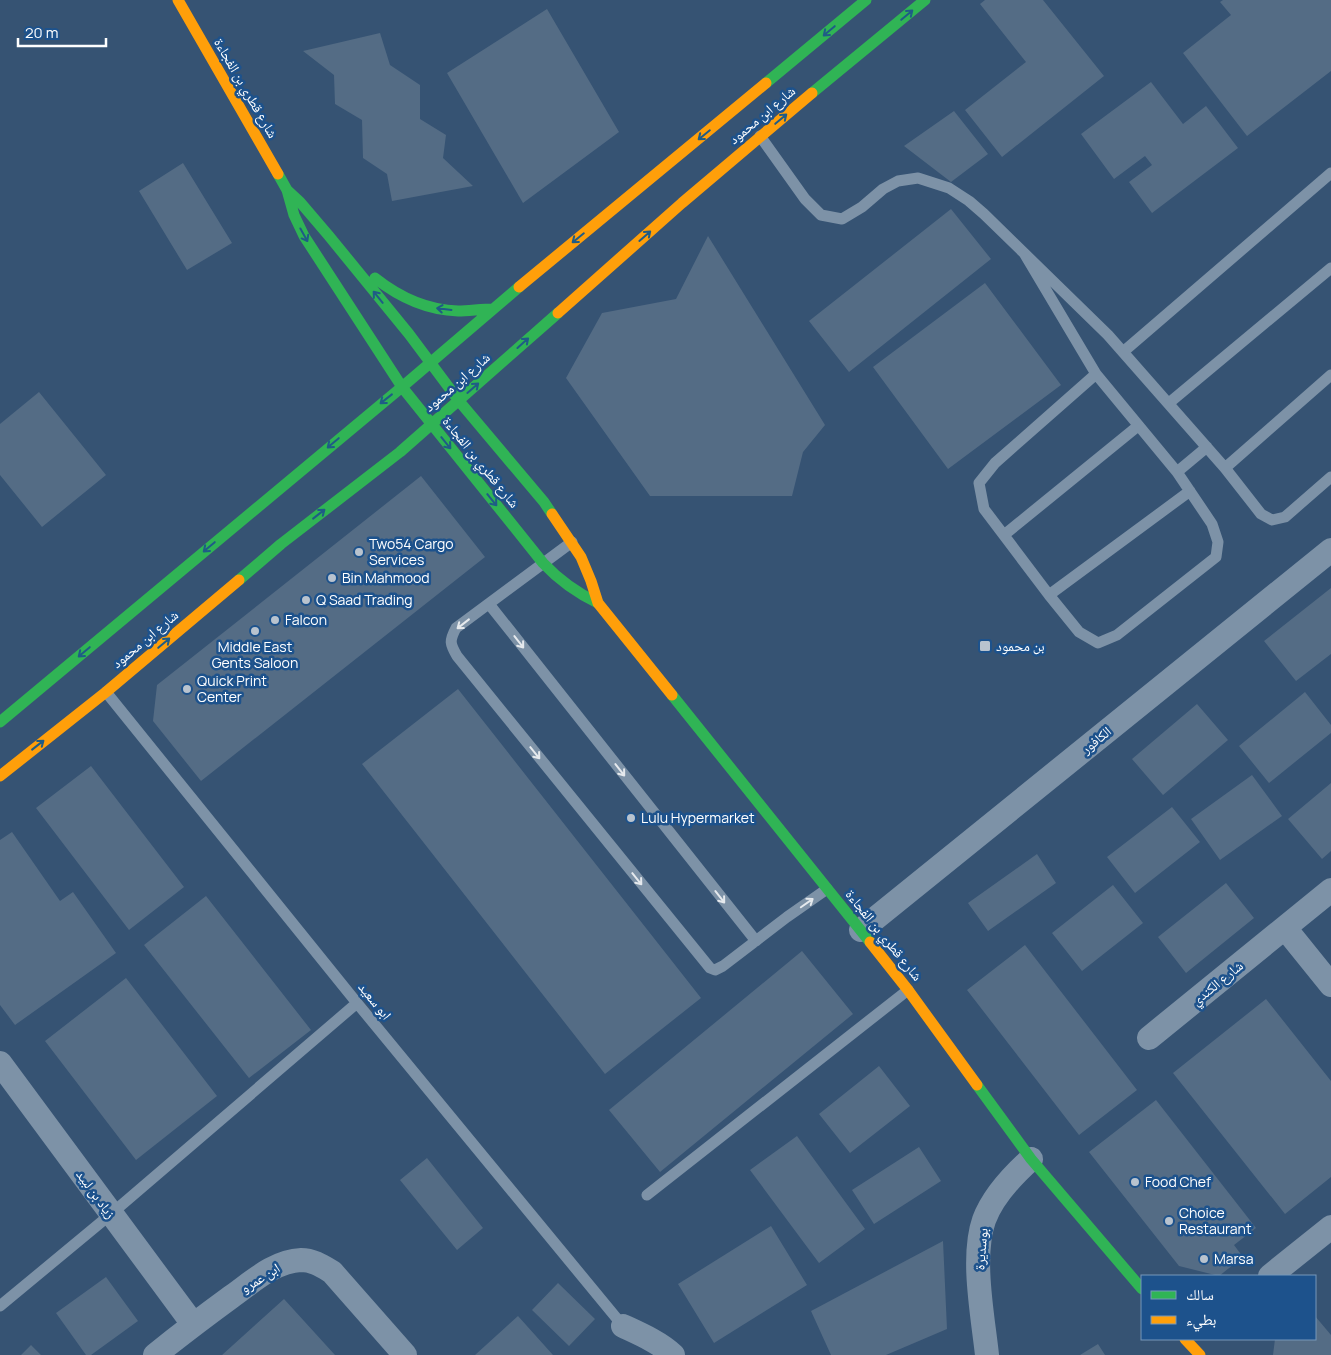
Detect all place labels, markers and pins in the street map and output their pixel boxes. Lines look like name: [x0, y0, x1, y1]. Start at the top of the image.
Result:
place label: Two54 Cargo Services: [369, 534, 454, 569]
marker: Two54 Cargo Services: [353, 546, 365, 558]
place label: Bin Mahmood: [342, 568, 430, 587]
marker: Bin Mahmood: [326, 572, 338, 584]
place label: Q Saad Trading: [316, 590, 413, 609]
marker: Q Saad Trading: [300, 594, 312, 606]
place label: Falcon: [285, 610, 327, 629]
marker: Falcon: [269, 614, 281, 626]
marker: Middle East Gents Saloon: [249, 625, 261, 637]
place label: بن محمود: [996, 636, 1045, 655]
place label: Middle East Gents Saloon: [212, 637, 298, 672]
marker: بن محمود: [978, 639, 992, 653]
place label: Quick Print Center: [197, 671, 267, 706]
marker: Quick Print Center: [181, 683, 193, 695]
place label: Lulu Hypermarket: [641, 808, 755, 827]
marker: Lulu Hypermarket: [625, 812, 637, 824]
place label: Food Chef: [1145, 1172, 1211, 1191]
marker: Food Chef: [1129, 1176, 1141, 1188]
place label: Choice Restaurant: [1179, 1203, 1252, 1238]
marker: Choice Restaurant: [1163, 1215, 1175, 1227]
place label: Marsa: [1214, 1249, 1253, 1268]
marker: Marsa: [1198, 1253, 1210, 1265]

